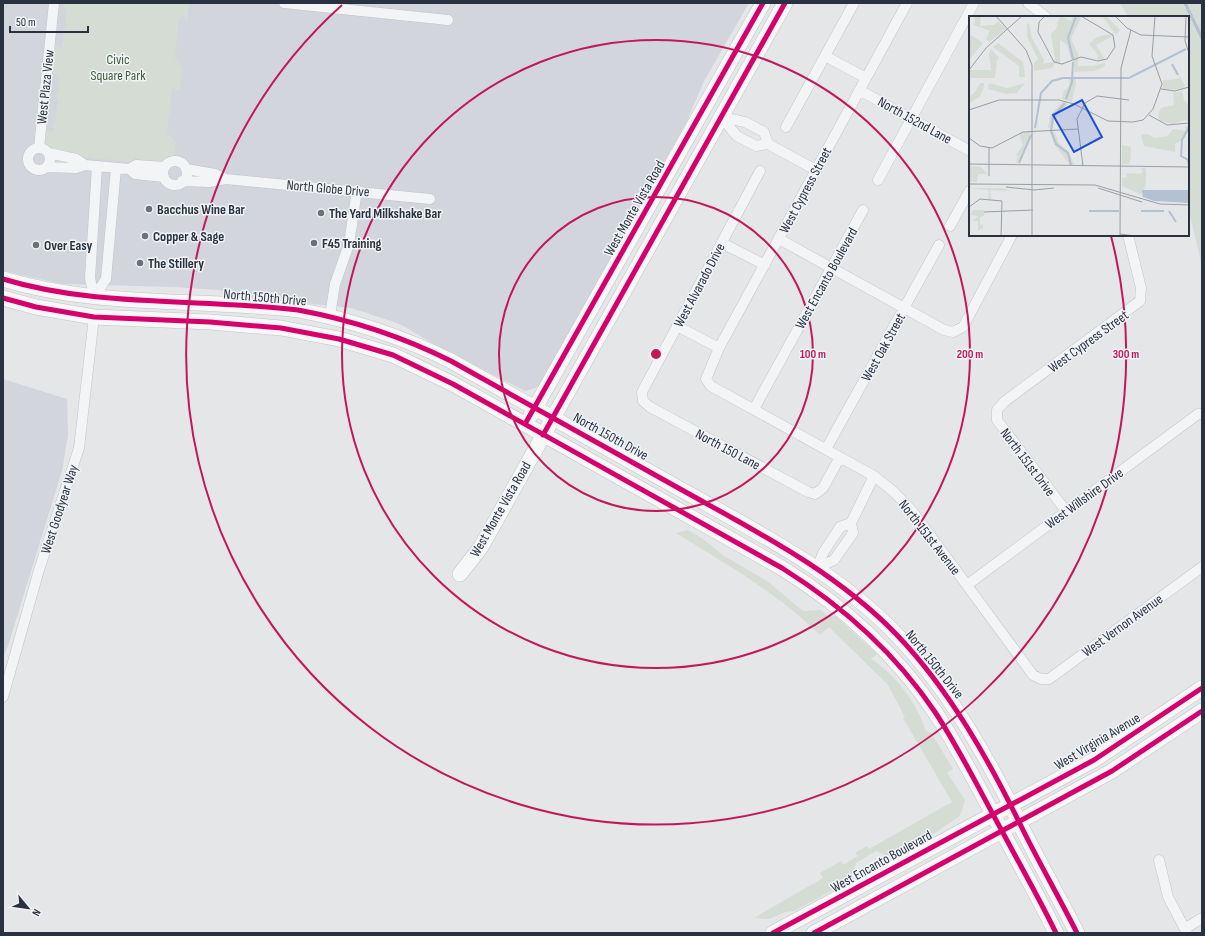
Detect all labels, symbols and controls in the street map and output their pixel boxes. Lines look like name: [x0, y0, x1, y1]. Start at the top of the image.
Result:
scale bar: [10, 8, 88, 34]
text: 50 m: [16, 15, 36, 30]
inset map: [969, 16, 1189, 236]
street label: West Plaza View: [33, 49, 58, 125]
park label: Civic Square Park: [90, 51, 146, 84]
street label: North 152nd Lane: [875, 93, 955, 148]
street label: West Cypress Street: [776, 144, 835, 236]
street label: West Monte Vista Road: [600, 157, 669, 259]
street label: North Globe Drive: [286, 176, 370, 201]
place label: Bacchus Wine Bar: [157, 201, 246, 218]
marker: Bacchus Wine Bar: [144, 204, 154, 214]
place label: The Yard Milkshake Bar: [329, 205, 442, 222]
marker: The Yard Milkshake Bar: [316, 208, 326, 218]
street label: West Encanto Boulevard: [792, 225, 861, 332]
place label: Copper & Sage: [153, 228, 224, 245]
marker: Copper & Sage: [140, 231, 150, 241]
place label: F45 Training: [322, 235, 382, 252]
place label: Over Easy: [44, 237, 92, 254]
marker: F45 Training: [309, 238, 319, 248]
marker: Over Easy: [31, 240, 41, 250]
street label: West Alvarado Drive: [670, 240, 729, 330]
place label: The Stillery: [148, 255, 204, 272]
marker: The Stillery: [135, 258, 145, 268]
street label: North 150th Drive: [223, 285, 307, 310]
street label: West Cypress Street: [1045, 307, 1132, 376]
street label: West Oak Street: [858, 310, 909, 384]
centre of rings: [649, 347, 663, 361]
text: 100 m: [800, 347, 826, 362]
text: 200 m: [957, 347, 983, 362]
text: 300 m: [1113, 347, 1139, 362]
street label: North 150th Drive: [570, 409, 651, 464]
street label: North 150 Lane: [693, 425, 763, 474]
street label: North 151st Drive: [996, 425, 1059, 500]
street label: West Monte Vista Road: [466, 458, 535, 560]
street label: West Goodyear Way: [37, 462, 82, 556]
street label: West Willshire Drive: [1042, 464, 1127, 533]
street label: North 151st Avenue: [895, 496, 964, 578]
street label: West Vernon Avenue: [1079, 590, 1166, 660]
street label: North 150th Drive: [902, 627, 967, 702]
street label: West Virginia Avenue: [1051, 709, 1143, 774]
street label: West Encanto Boulevard: [828, 827, 935, 896]
north arrow: [8, 888, 48, 928]
text: N: [29, 907, 43, 918]

